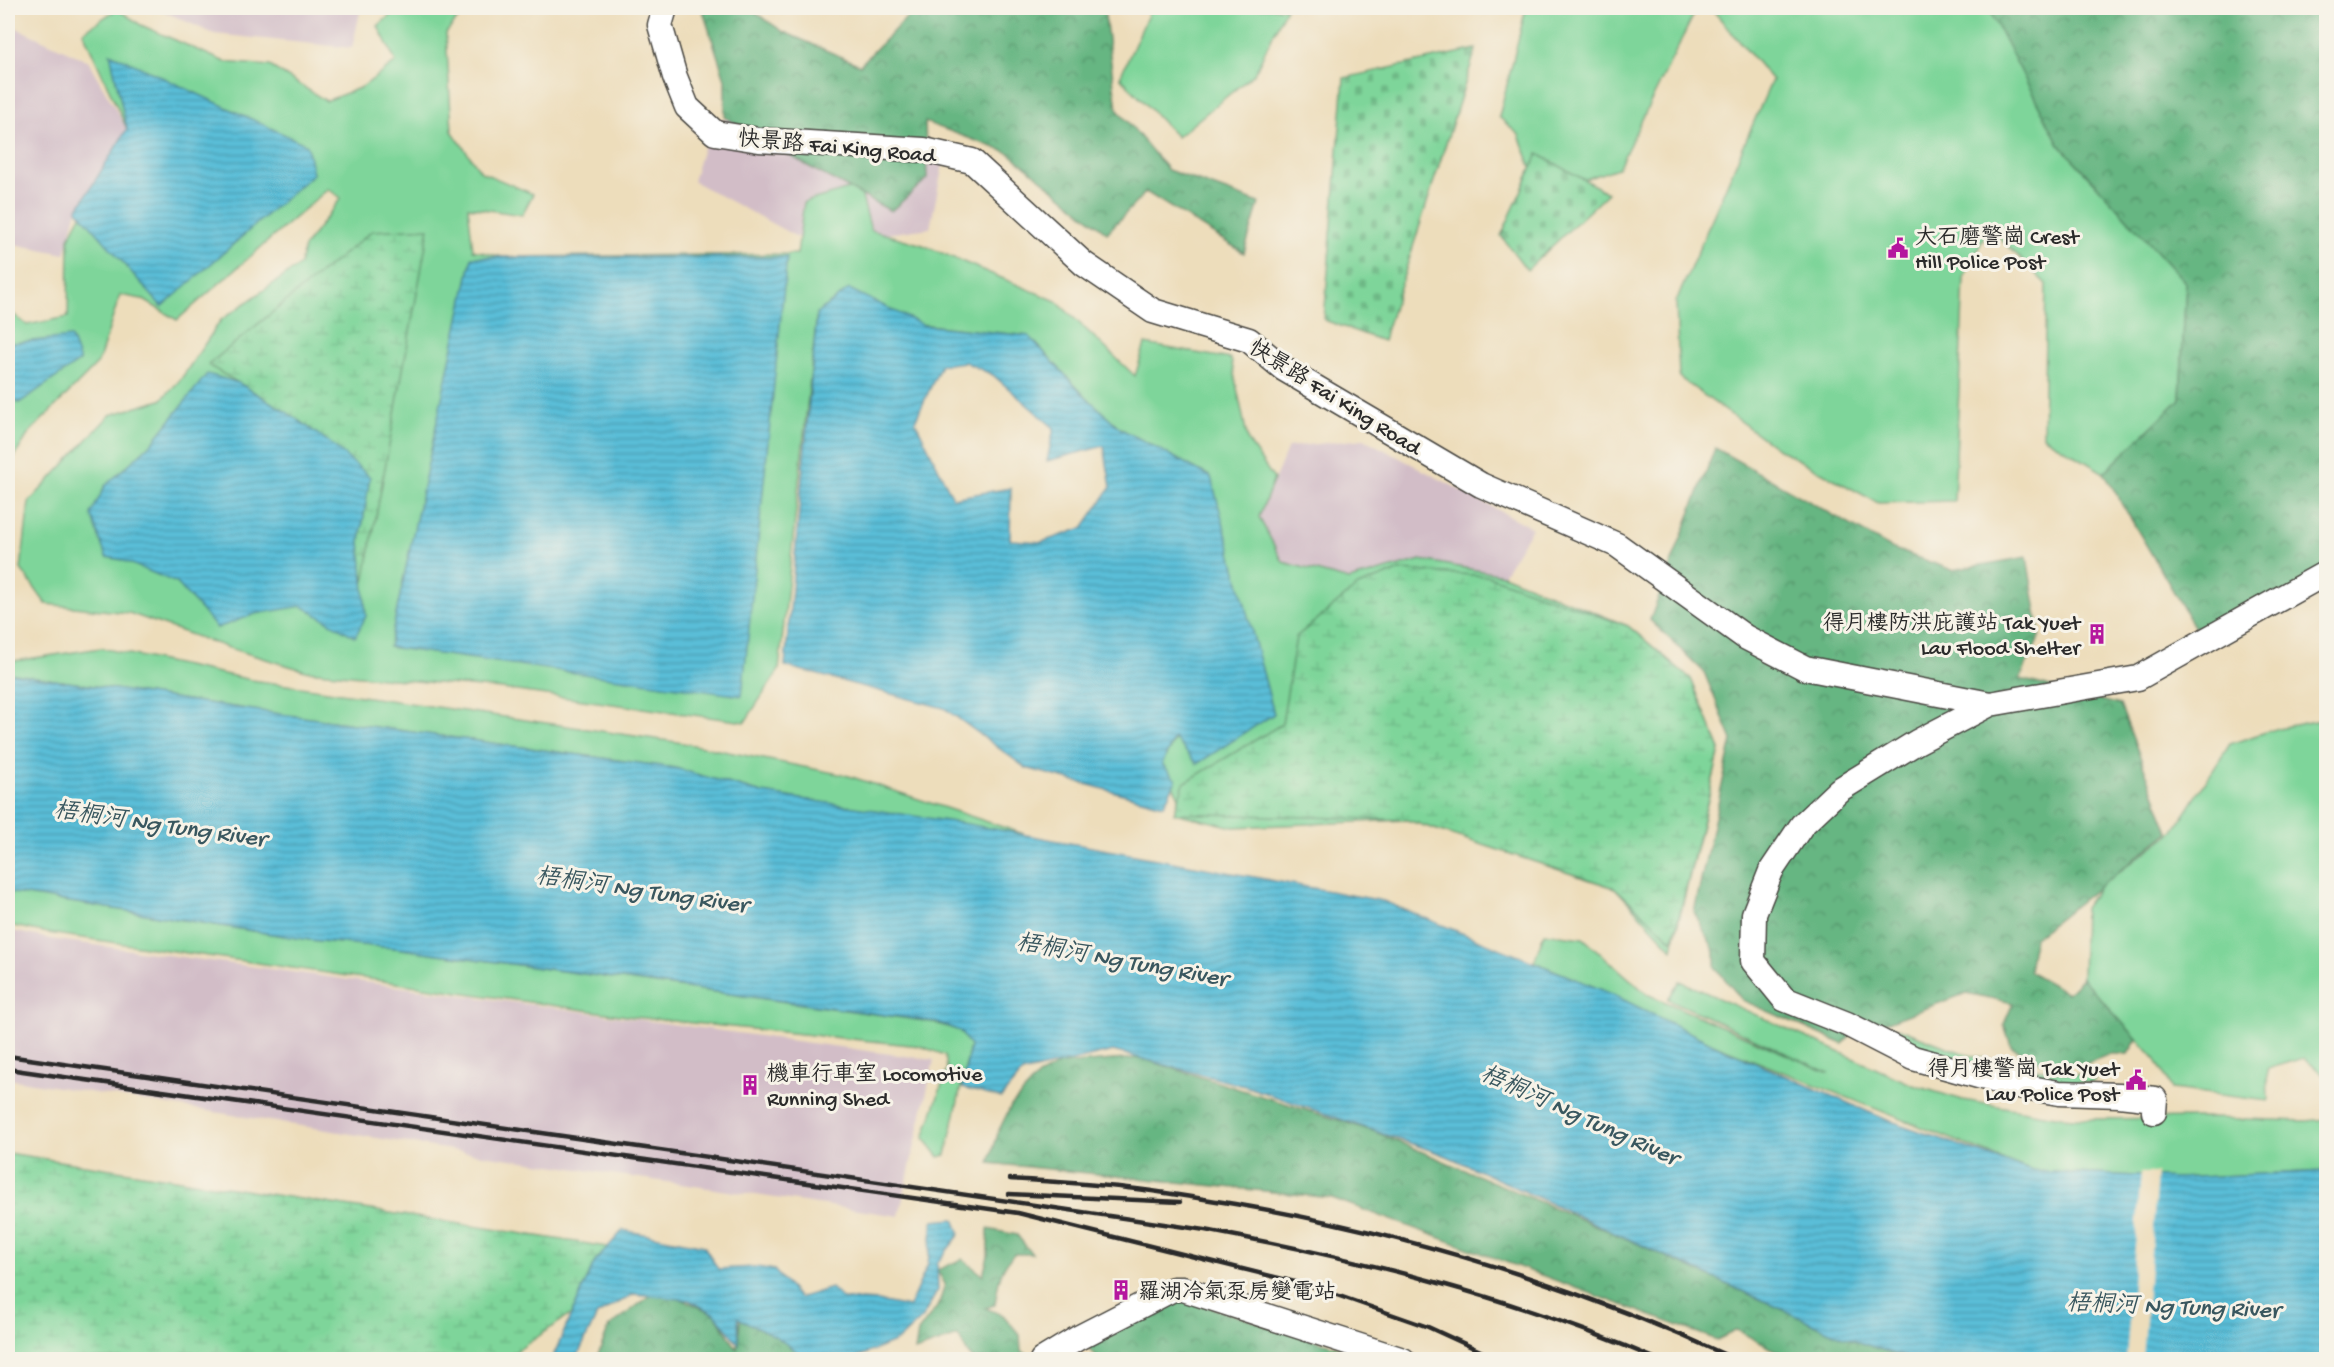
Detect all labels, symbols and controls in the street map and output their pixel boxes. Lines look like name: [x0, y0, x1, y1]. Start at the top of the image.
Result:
street label: 快景路 Fai King Road: [737, 125, 939, 171]
place label: 大石磨警崗 Crest Hill Police Post: [1915, 224, 2080, 277]
public building icon: 大石磨警崗 Crest Hill Police Post: [1886, 236, 1910, 260]
street label: 快景路 Fai King Road: [1243, 334, 1427, 464]
place label: 得月樓防洪庇護站 Tak Yuet Lau Flood Shelter: [1822, 611, 2082, 663]
building icon: 得月樓防洪庇護站 Tak Yuet Lau Flood Shelter: [2085, 622, 2109, 646]
water label: 梧桐河 Ng Tung River: [52, 796, 272, 856]
water label: 梧桐河 Ng Tung River: [534, 862, 754, 922]
water label: 梧桐河 Ng Tung River: [1014, 929, 1233, 996]
place label: 得月樓警崗 Tak Yuet Lau Police Post: [1927, 1056, 2121, 1109]
water label: 梧桐河 Ng Tung River: [1475, 1060, 1686, 1176]
place label: 機車行車室 Locomotive Running Shed: [767, 1061, 983, 1114]
public building icon: 得月樓警崗 Tak Yuet Lau Police Post: [2124, 1068, 2148, 1092]
building icon: 機車行車室 Locomotive Running Shed: [738, 1073, 762, 1097]
building icon: 羅湖冷氣泵房變電站: [1109, 1278, 1133, 1302]
place label: 羅湖冷氣泵房變電站: [1138, 1279, 1336, 1307]
water label: 梧桐河 Ng Tung River: [2066, 1289, 2284, 1327]

